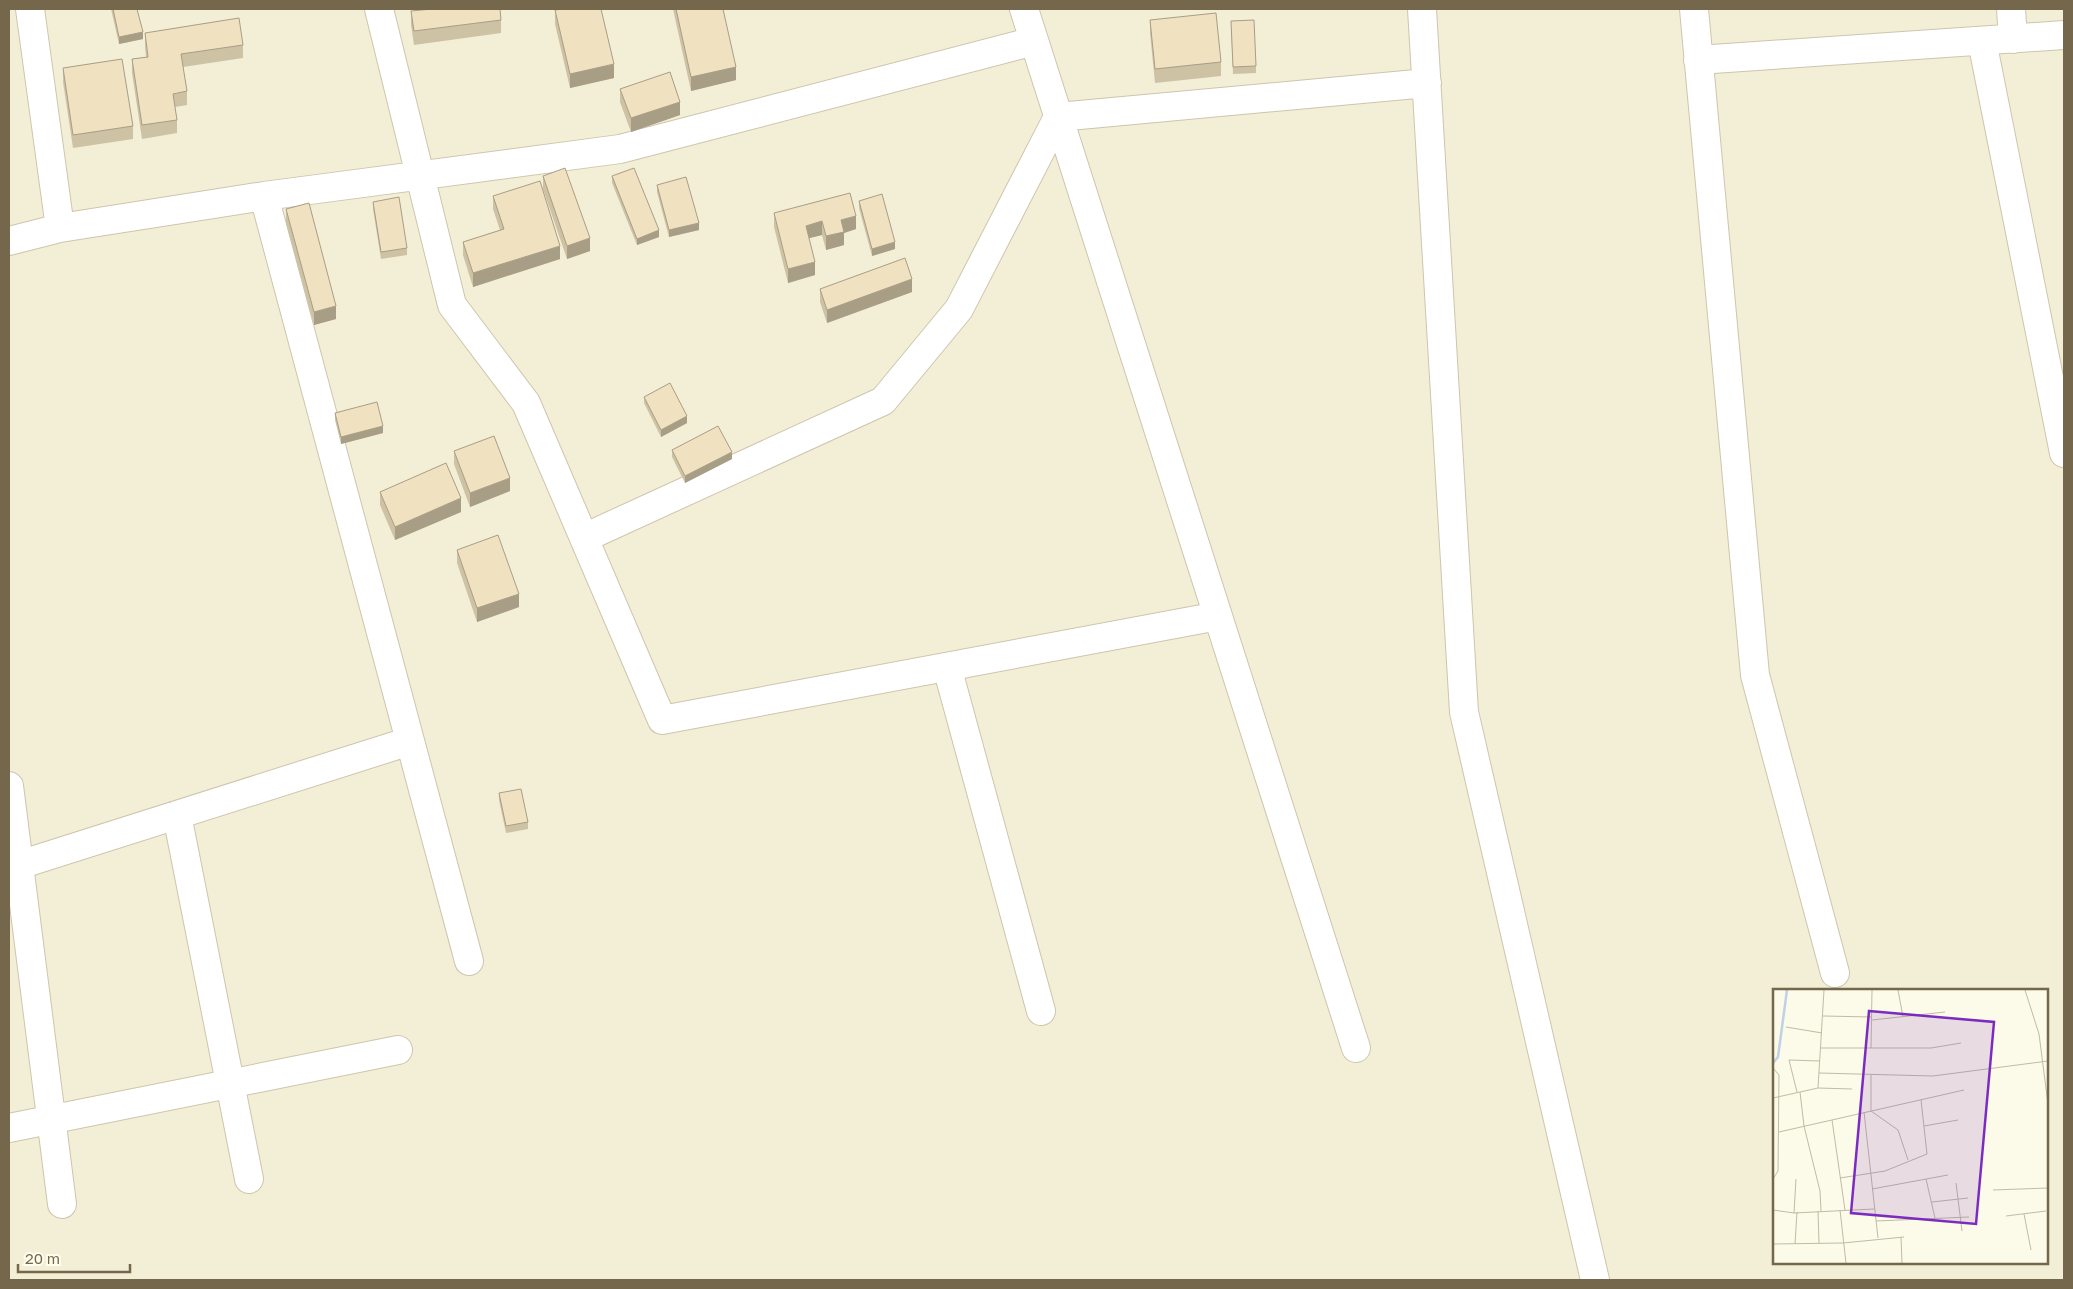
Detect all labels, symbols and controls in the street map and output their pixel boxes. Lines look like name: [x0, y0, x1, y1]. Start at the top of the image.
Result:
inset map: [1773, 989, 2048, 1264]
scale bar: [18, 1242, 130, 1274]
text: 20 m: [25, 1249, 60, 1267]

